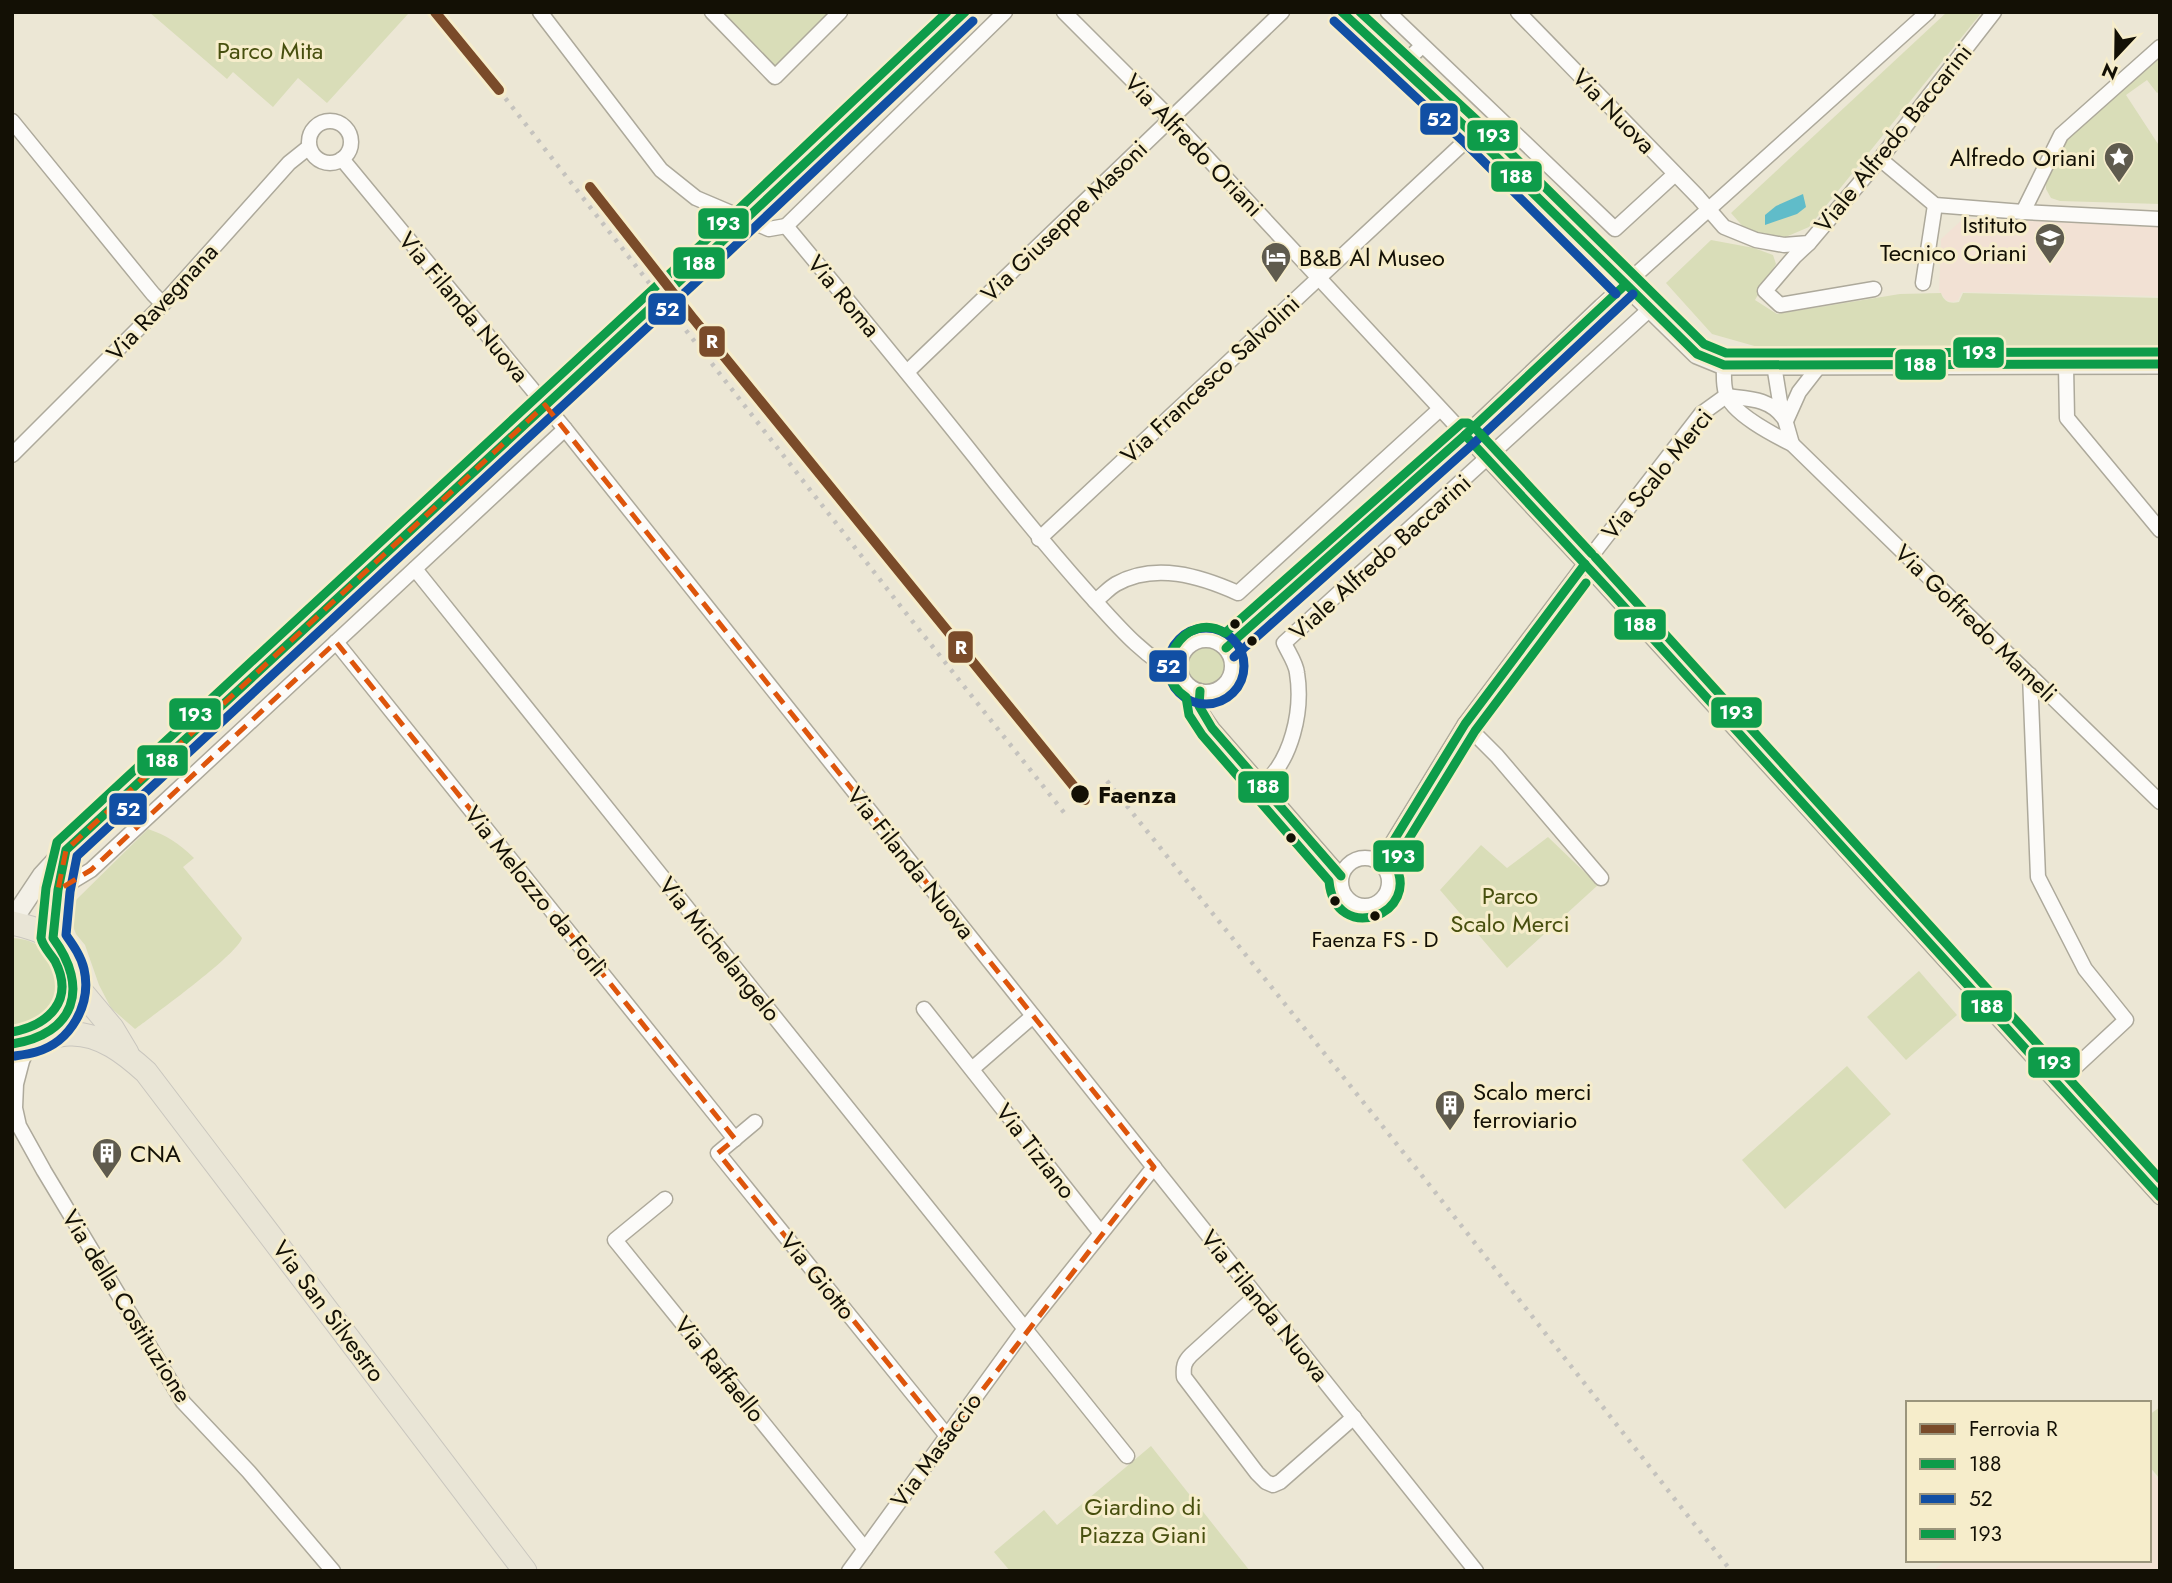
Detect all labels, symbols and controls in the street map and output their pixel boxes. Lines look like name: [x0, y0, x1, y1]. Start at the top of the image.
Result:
north arrow: [2081, 21, 2151, 91]
park label: Parco Mita: [217, 33, 323, 68]
street label: Viale Alfredo Baccarini: [1806, 36, 1980, 240]
text: N: [2098, 56, 2122, 87]
street label: Via Nuova: [1564, 60, 1664, 162]
street label: Via Alfredo Oriani: [1116, 66, 1272, 224]
line badge: 52: [1419, 102, 1459, 136]
text: 52: [1427, 106, 1451, 133]
line badge: 193: [1466, 119, 1519, 152]
text: 193: [1476, 122, 1510, 149]
street label: Via Giuseppe Masoni: [973, 132, 1155, 310]
place label: Alfredo Oriani: [1950, 140, 2096, 175]
place icon: Alfredo Oriani: [2102, 140, 2136, 184]
line badge: 188: [1490, 160, 1543, 193]
text: 188: [1499, 163, 1533, 190]
line badge: 193: [697, 207, 750, 240]
place label: Istituto Tecnico Oriani: [1880, 207, 2027, 270]
text: 193: [706, 210, 740, 237]
school or university icon: Istituto Tecnico Oriani: [2033, 221, 2067, 265]
street label: Via Filanda Nuova: [390, 224, 538, 390]
street label: Via Ravegnana: [98, 235, 226, 369]
hotel icon: B&B Al Museo: [1259, 240, 1293, 284]
place label: B&B Al Museo: [1299, 240, 1445, 275]
line badge: 188: [672, 246, 726, 280]
street label: Via Roma: [799, 247, 889, 345]
text: 188: [682, 250, 716, 277]
street label: Via Francesco Salvolini: [1112, 286, 1308, 472]
line badge: 52: [647, 292, 687, 326]
text: 52: [655, 296, 679, 323]
line badge: R: [698, 325, 726, 358]
text: R: [706, 328, 719, 355]
line badge: 193: [1952, 336, 2005, 369]
text: 193: [1962, 339, 1996, 366]
line badge: 188: [1894, 348, 1947, 381]
text: 188: [1903, 351, 1937, 378]
street label: Via Scalo Merci: [1593, 401, 1721, 547]
street label: Viale Alfredo Baccarini: [1281, 466, 1479, 648]
street label: Via Goffredo Mameli: [1887, 536, 2065, 710]
line badge: 188: [1613, 608, 1667, 641]
text: 188: [1623, 611, 1657, 638]
unlabelled marker: [1228, 617, 1242, 631]
line badge: R: [947, 630, 974, 664]
text: R: [955, 634, 968, 661]
unlabelled marker: [1245, 634, 1259, 648]
line badge: 52: [1148, 649, 1188, 683]
text: 52: [1156, 653, 1180, 680]
line badge: 193: [1710, 696, 1763, 729]
line badge: 193: [168, 697, 222, 731]
text: 193: [1719, 699, 1753, 726]
text: 193: [178, 701, 212, 728]
line badge: 188: [136, 744, 189, 777]
text: 188: [145, 747, 179, 774]
line badge: 188: [1237, 770, 1290, 804]
text: 188: [1246, 773, 1280, 800]
place label: Faenza: [1098, 777, 1177, 812]
street label: Via Filanda Nuova: [838, 779, 984, 947]
marker: Faenza: [1069, 783, 1091, 805]
line badge: 52: [108, 792, 148, 826]
text: 52: [116, 796, 140, 823]
street label: Via Melozzo da Forlì: [456, 798, 616, 984]
unlabelled marker: [1284, 831, 1298, 845]
line badge: 193: [1372, 839, 1425, 873]
text: 193: [1381, 843, 1415, 870]
street label: Via Michelangelo: [651, 869, 789, 1029]
park label: Parco Scalo Merci: [1450, 878, 1570, 941]
unlabelled marker: [1328, 894, 1342, 908]
marker: Faenza FS - D: [1368, 909, 1382, 923]
place label: Faenza FS - D: [1312, 923, 1439, 955]
line badge: 188: [1960, 989, 2013, 1023]
text: 188: [1970, 993, 2004, 1020]
line badge: 193: [2027, 1046, 2081, 1079]
text: 193: [2037, 1049, 2071, 1076]
place label: Scalo merci ferroviario: [1473, 1074, 1592, 1137]
building icon: Scalo merci ferroviario: [1433, 1088, 1467, 1132]
street label: Via Tiziano: [987, 1096, 1085, 1206]
building icon: CNA: [90, 1136, 124, 1180]
place label: CNA: [130, 1136, 181, 1171]
street label: Via della Costituzione: [53, 1203, 201, 1409]
street label: Via Filanda Nuova: [1192, 1222, 1338, 1390]
street label: Via Giotto: [772, 1225, 864, 1327]
street label: Via San Silvestro: [264, 1233, 394, 1389]
street label: Via Raffaello: [666, 1308, 774, 1430]
street label: Via Masaccio: [882, 1385, 990, 1515]
legend: [1906, 1401, 2151, 1562]
text: Ferrovia R: [1969, 1414, 2058, 1444]
text: 188: [1969, 1449, 2001, 1479]
text: 52: [1969, 1484, 1993, 1514]
park label: Giardino di Piazza Giani: [1079, 1489, 1207, 1552]
text: 193: [1969, 1519, 2002, 1549]

